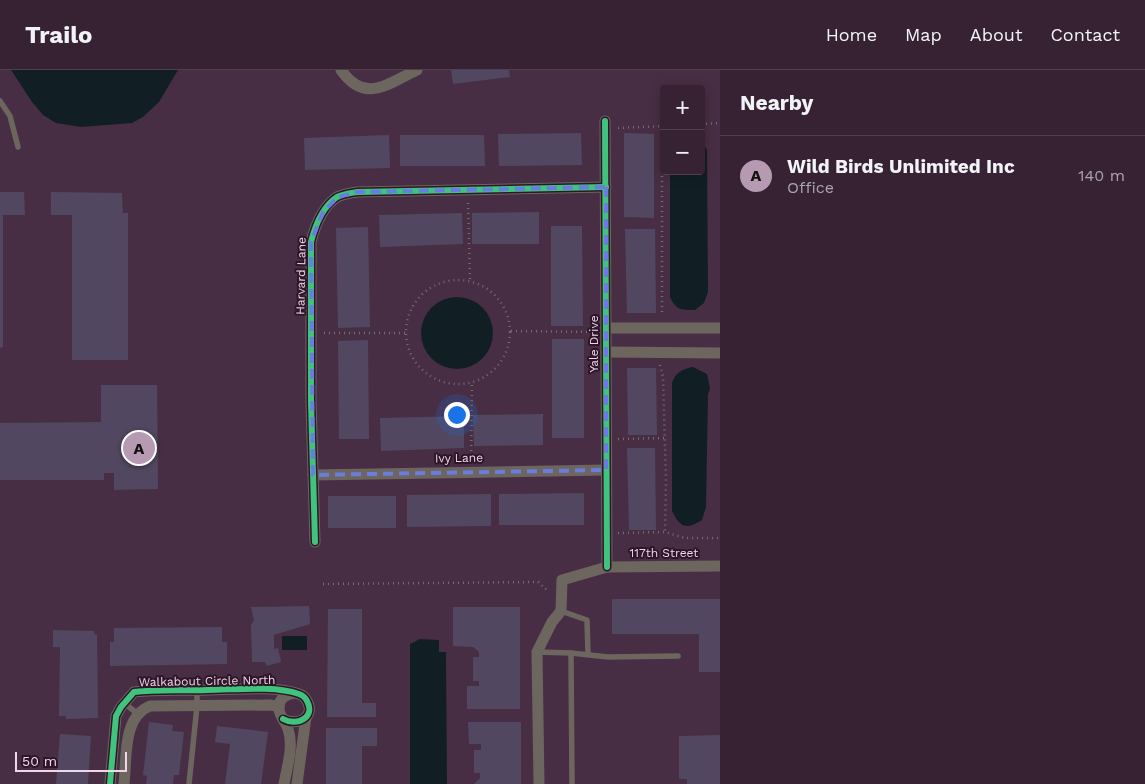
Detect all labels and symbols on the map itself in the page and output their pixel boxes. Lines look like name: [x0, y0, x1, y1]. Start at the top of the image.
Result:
street label: Harvard Lane: [293, 237, 309, 315]
street label: Yale Drive: [587, 315, 601, 373]
your location: [444, 402, 470, 428]
pin: A: [123, 429, 155, 467]
street label: Ivy Lane: [435, 451, 483, 465]
street label: 117th Street: [630, 546, 698, 560]
street label: Walkabout Circle North: [139, 673, 275, 689]
scale bar: [15, 749, 128, 772]

